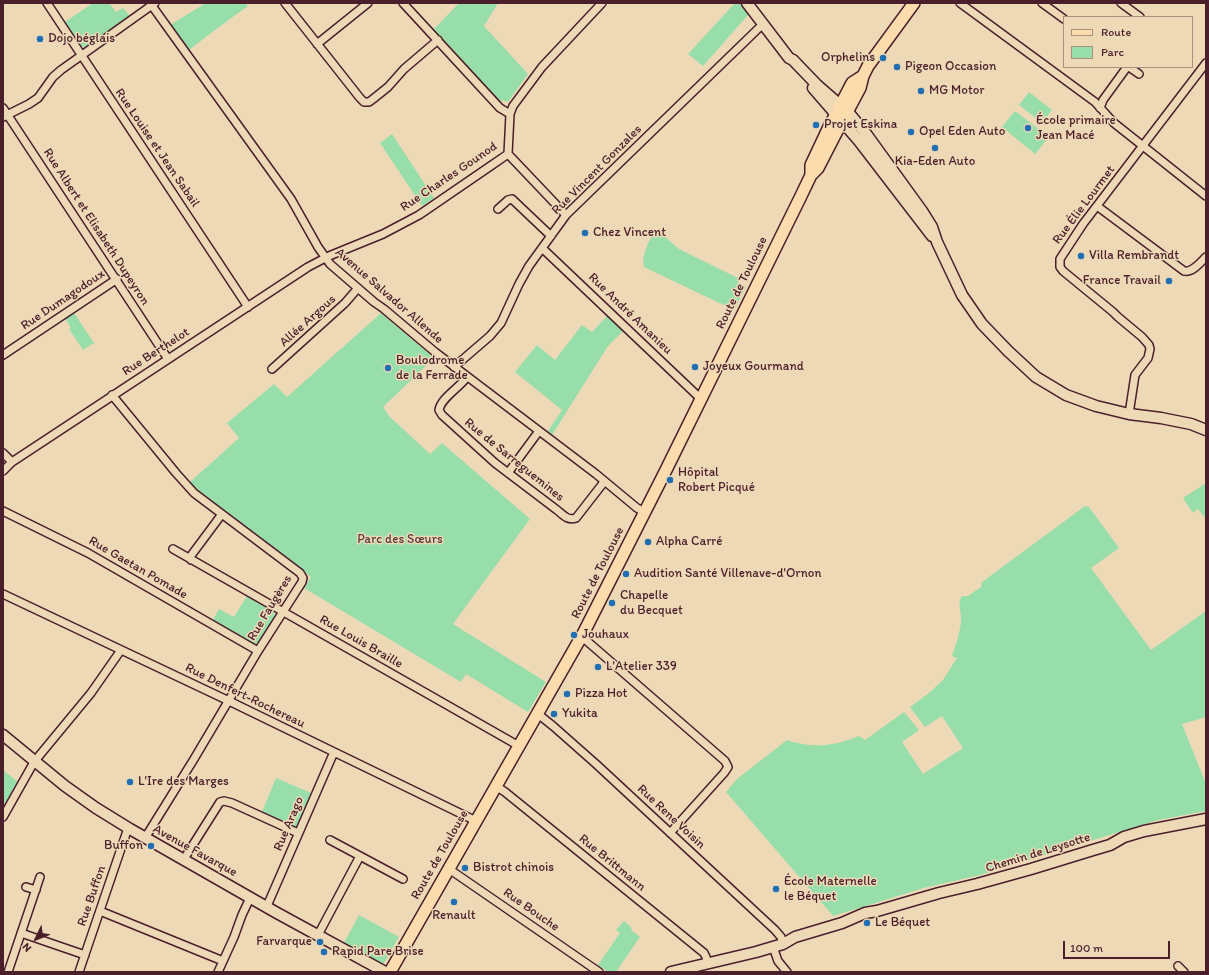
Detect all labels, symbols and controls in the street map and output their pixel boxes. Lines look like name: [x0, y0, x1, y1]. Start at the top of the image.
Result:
legend: [1063, 16, 1193, 68]
text: Route: [1101, 25, 1131, 39]
place label: Dojo béglais: [48, 31, 115, 47]
marker: Dojo béglais: [35, 34, 45, 44]
text: Parc: [1101, 45, 1124, 59]
place label: Orphelins: [821, 50, 875, 66]
marker: Orphelins: [878, 53, 888, 63]
place label: Pigeon Occasion: [905, 59, 996, 75]
marker: Pigeon Occasion: [892, 62, 902, 72]
place label: MG Motor: [929, 83, 984, 99]
street label: Rue Louise et Jean Sabail: [111, 86, 203, 210]
marker: MG Motor: [916, 86, 926, 96]
place label: École primaire Jean Macé: [1036, 113, 1116, 144]
place label: Projet Eskina: [824, 117, 897, 133]
marker: Projet Eskina: [811, 120, 821, 130]
street label: Rue Vincent Gonzales: [549, 122, 645, 218]
marker: École primaire Jean Macé: [1023, 123, 1033, 133]
place label: Opel Eden Auto: [919, 124, 1005, 140]
marker: Opel Eden Auto: [906, 127, 916, 137]
street label: Rue Charles Gounod: [398, 139, 500, 215]
marker: Kia-Eden Auto: [930, 143, 940, 153]
street label: Rue Albert et Elisabeth Dupeyron: [39, 146, 153, 308]
place label: Kia-Eden Auto: [895, 154, 975, 170]
street label: Rue Élie Lourmet: [1049, 163, 1119, 247]
place label: Chez Vincent: [593, 225, 666, 241]
marker: Chez Vincent: [580, 228, 590, 238]
street label: Route de Toulouse: [713, 234, 771, 332]
street label: Avenue Salvador Allende: [332, 245, 446, 347]
place label: Villa Rembrandt: [1089, 248, 1179, 264]
marker: Villa Rembrandt: [1076, 251, 1086, 261]
street label: Rue Dumagodoux: [18, 266, 108, 334]
street label: Rue André Amanieu: [585, 270, 675, 358]
place label: France Travail: [1083, 273, 1161, 289]
marker: France Travail: [1164, 276, 1174, 286]
street label: Allée Argous: [277, 292, 339, 350]
street label: Rue Berthelot: [119, 324, 193, 380]
place label: Boulodrome de la Ferrade: [396, 353, 468, 384]
place label: Joyeux Gourmand: [703, 359, 804, 375]
marker: Joyeux Gourmand: [690, 362, 700, 372]
marker: Boulodrome de la Ferrade: [383, 363, 393, 373]
street label: Rue de Sarreguemines: [461, 415, 567, 505]
place label: Hôpital Robert Picqué: [678, 465, 755, 496]
marker: Hôpital Robert Picqué: [665, 475, 675, 485]
street label: Route de Toulouse: [568, 524, 628, 622]
park label: Parc des Sœurs: [357, 532, 443, 548]
street label: Rue Gaetan Pomade: [86, 533, 190, 603]
place label: Alpha Carré: [656, 534, 722, 550]
marker: Alpha Carré: [643, 537, 653, 547]
place label: Audition Santé Villenave-d'Ornon: [634, 566, 821, 582]
marker: Audition Santé Villenave-d'Ornon: [621, 569, 631, 579]
street label: Rue Faugères: [244, 572, 296, 644]
place label: Chapelle du Becquet: [620, 588, 683, 619]
marker: Chapelle du Becquet: [607, 598, 617, 608]
street label: Rue Louis Braille: [317, 612, 405, 672]
place label: Jouhaux: [582, 627, 629, 643]
marker: Jouhaux: [569, 630, 579, 640]
place label: L'Atelier 339: [606, 659, 677, 675]
street label: Rue Denfert-Rochereau: [183, 660, 307, 732]
marker: L'Atelier 339: [593, 662, 603, 672]
place label: Pizza Hot: [575, 686, 627, 702]
marker: Pizza Hot: [562, 689, 572, 699]
place label: Yukita: [562, 706, 598, 722]
marker: Yukita: [549, 709, 559, 719]
place label: L'Ire des Marges: [138, 774, 229, 790]
marker: L'Ire des Marges: [125, 777, 135, 787]
street label: Rue Rene Voisin: [634, 781, 708, 853]
street label: Rue Arago: [271, 794, 307, 854]
street label: Route de Toulouse: [408, 807, 472, 903]
street label: Avenue Favarque: [150, 821, 240, 881]
street label: Chemin de Leysotte: [984, 830, 1092, 876]
street label: Rue Brittmann: [575, 831, 649, 895]
place label: Buffon: [104, 838, 143, 854]
marker: Buffon: [146, 841, 156, 851]
place label: Bistrot chinois: [473, 860, 554, 876]
marker: Bistrot chinois: [460, 863, 470, 873]
street label: Rue Buffon: [74, 864, 110, 928]
place label: École Maternelle le Béquet: [784, 874, 877, 905]
marker: École Maternelle le Béquet: [771, 884, 781, 894]
street label: Rue Bouche: [500, 885, 562, 935]
marker: Renault: [449, 897, 459, 907]
place label: Renault: [432, 908, 476, 924]
place label: Le Béquet: [875, 915, 930, 931]
marker: Le Béquet: [862, 918, 872, 928]
north arrow: [16, 919, 56, 959]
scale bar: [1065, 933, 1172, 959]
place label: Farvarque: [256, 934, 312, 950]
marker: Farvarque: [315, 937, 325, 947]
text: N: [20, 940, 34, 955]
text: 100 m: [1070, 941, 1103, 955]
place label: Rapid Pare Brise: [332, 944, 424, 960]
marker: Rapid Pare Brise: [319, 947, 329, 957]

